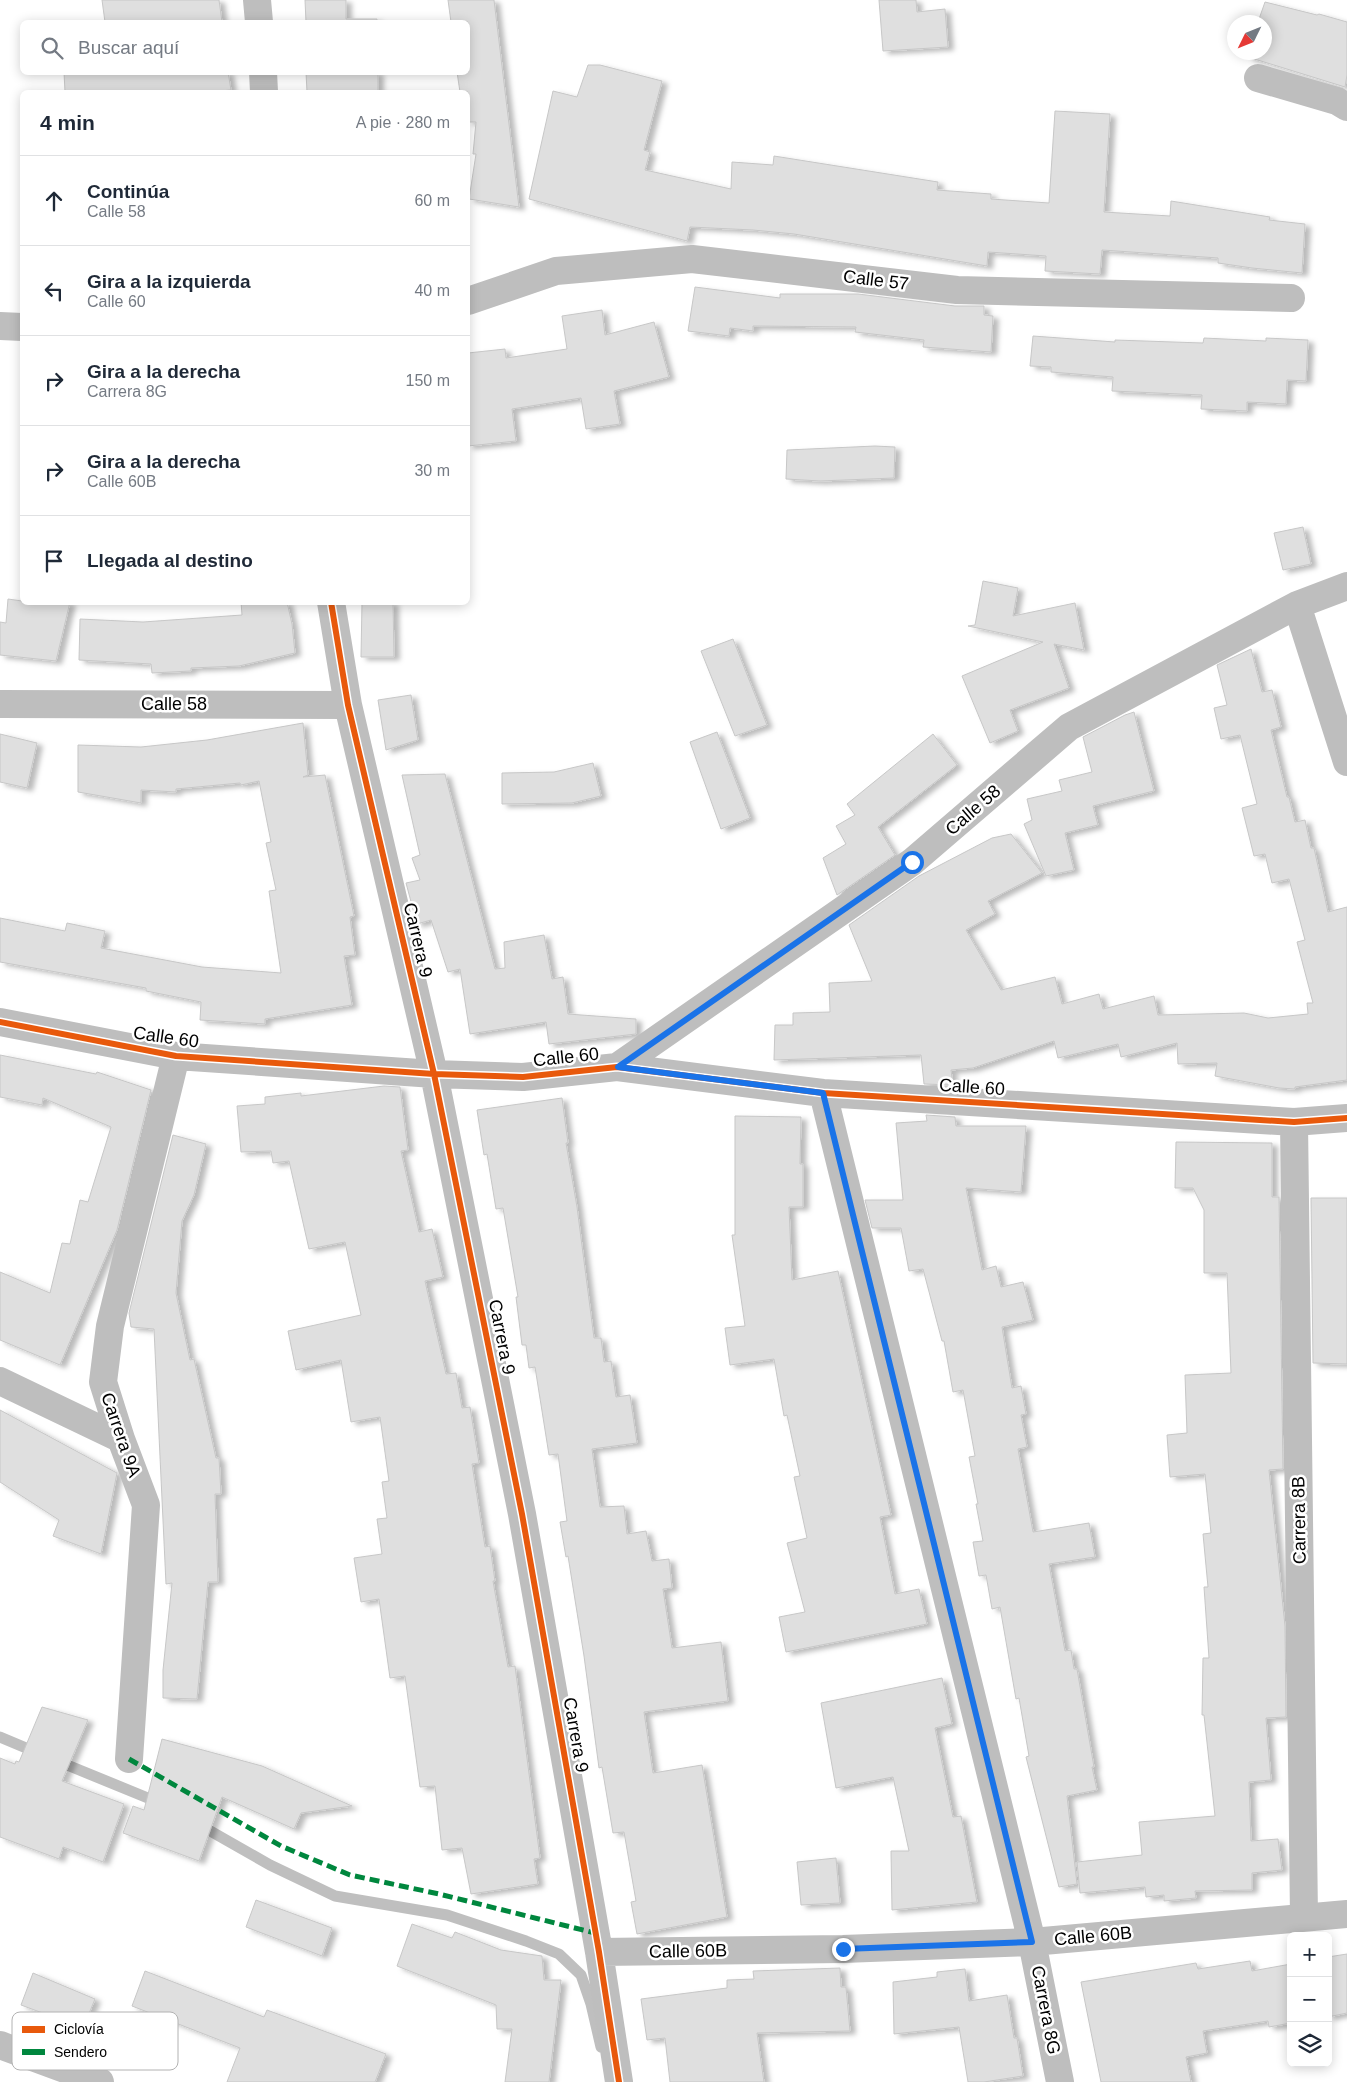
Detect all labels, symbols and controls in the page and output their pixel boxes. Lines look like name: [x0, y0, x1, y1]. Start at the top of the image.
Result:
north arrow: [1227, 15, 1272, 60]
search box: [20, 20, 470, 75]
icon: search: [38, 34, 66, 62]
text: Buscar aquí: [78, 37, 179, 58]
text: 4 min: [40, 111, 95, 134]
text: A pie · 280 m: [356, 114, 450, 131]
text: Continúa: [87, 181, 169, 202]
icon: ahead: [40, 187, 68, 215]
text: 60 m: [414, 192, 450, 209]
text: Calle 58: [87, 203, 146, 220]
street label: Calle 57: [842, 266, 910, 294]
text: Gira a la izquierda: [87, 271, 251, 292]
icon: left: [40, 277, 68, 305]
text: 40 m: [414, 282, 450, 299]
text: Calle 60: [87, 293, 146, 310]
text: Gira a la derecha: [87, 361, 240, 382]
icon: right: [40, 367, 68, 395]
text: 150 m: [406, 372, 450, 389]
text: Carrera 8G: [87, 383, 167, 400]
text: Gira a la derecha: [87, 451, 240, 472]
icon: right: [40, 457, 68, 485]
text: 30 m: [414, 462, 450, 479]
text: Calle 60B: [87, 473, 156, 490]
icon: arrive: [40, 547, 68, 575]
text: Llegada al destino: [87, 550, 253, 571]
street label: Calle 58: [141, 694, 207, 714]
street label: Calle 58: [942, 781, 1004, 839]
route start: [901, 851, 924, 874]
street label: Carrera 9: [400, 901, 436, 979]
street label: Calle 60: [132, 1023, 200, 1051]
street label: Calle 60: [532, 1044, 600, 1070]
street label: Calle 60: [938, 1075, 1006, 1099]
street label: Carrera 9: [485, 1298, 519, 1376]
street label: Carrera 9A: [97, 1390, 145, 1480]
street label: Carrera 8B: [1288, 1476, 1310, 1564]
street label: Carrera 9: [560, 1696, 592, 1774]
street label: Calle 60B: [1053, 1923, 1133, 1949]
map controls: [1287, 1932, 1332, 2067]
button: +: [1287, 1932, 1332, 1977]
route end: [832, 1938, 855, 1961]
street label: Calle 60B: [649, 1940, 727, 1962]
street label: Carrera 8G: [1028, 1964, 1064, 2056]
button: −: [1287, 1977, 1332, 2022]
legend: [12, 2012, 178, 2070]
text: Ciclovía: [54, 2021, 104, 2037]
button: layers: [1287, 2022, 1332, 2067]
text: Sendero: [54, 2044, 107, 2060]

